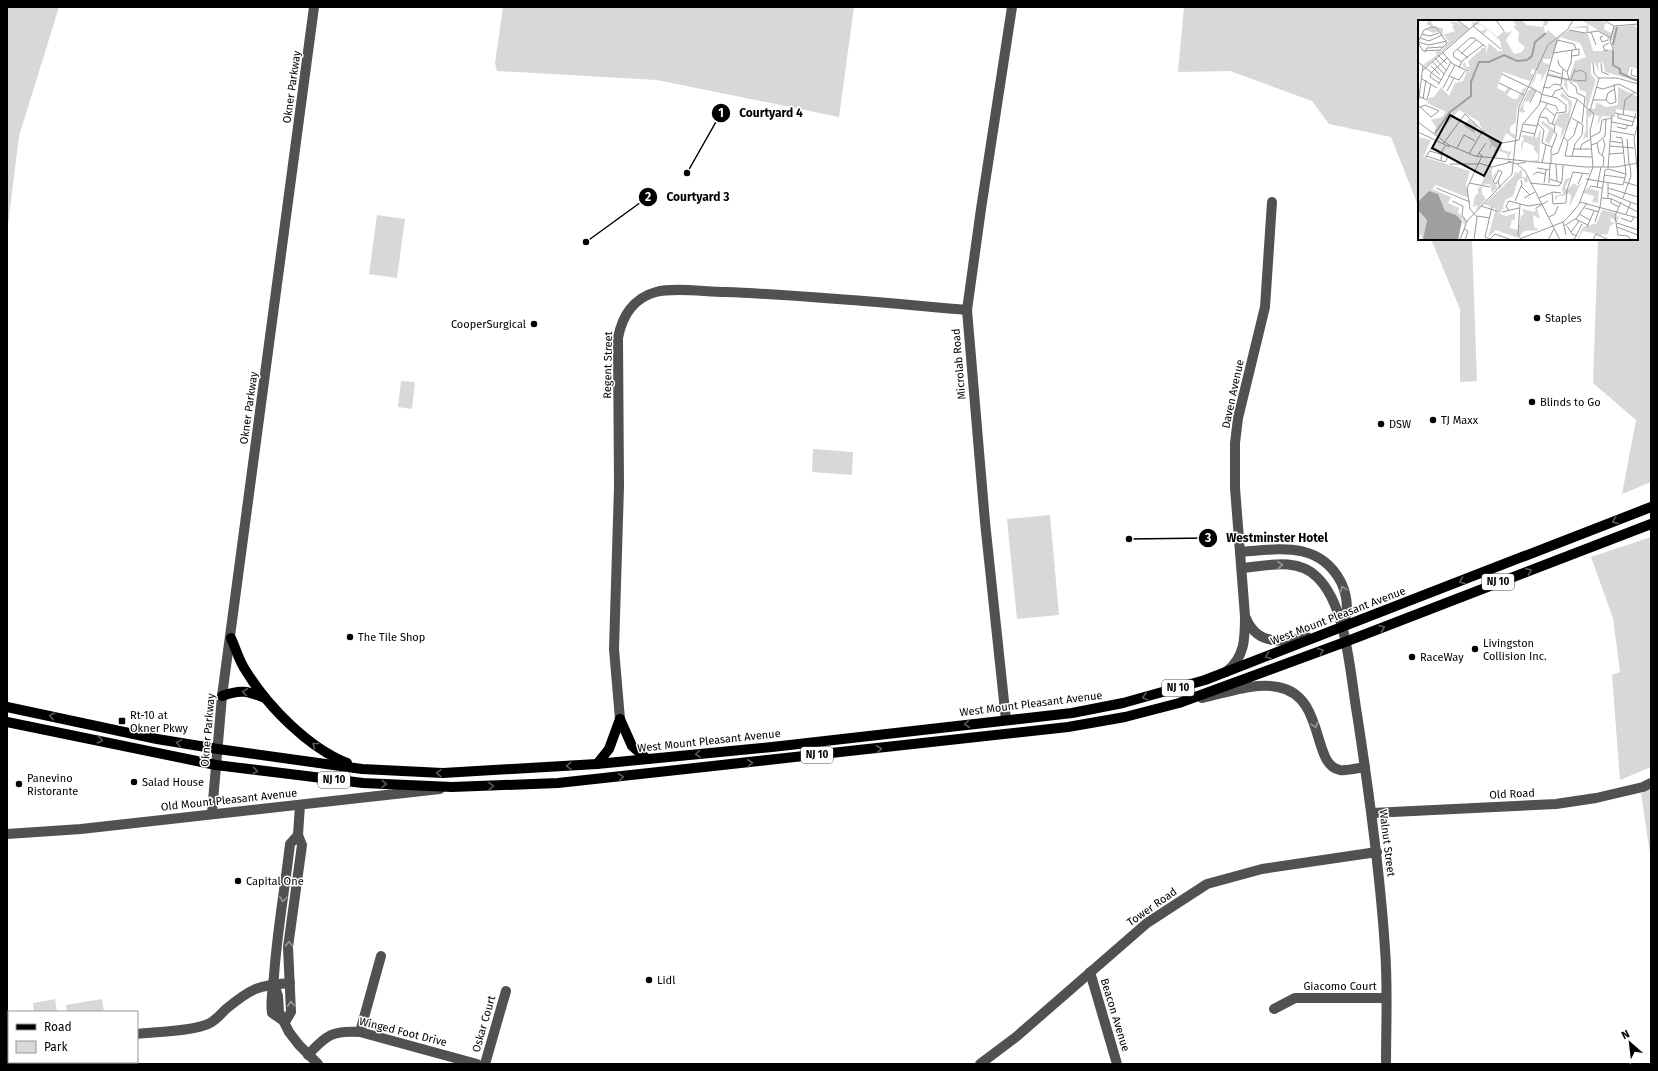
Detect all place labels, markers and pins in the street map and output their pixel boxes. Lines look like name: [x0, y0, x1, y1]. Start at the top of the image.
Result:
callout: Courtyard 4: [711, 101, 811, 125]
callout: Courtyard 3: [638, 185, 737, 209]
place label: Staples: [1545, 312, 1582, 325]
marker: Staples: [1532, 313, 1542, 323]
place label: CooperSurgical: [451, 318, 526, 331]
marker: CooperSurgical: [529, 319, 539, 329]
place label: Blinds to Go: [1540, 396, 1601, 409]
marker: Blinds to Go: [1527, 397, 1537, 407]
place label: TJ Maxx: [1441, 414, 1479, 427]
marker: TJ Maxx: [1428, 415, 1438, 425]
place label: DSW: [1389, 418, 1411, 431]
marker: DSW: [1376, 419, 1386, 429]
callout: Westminster Hotel: [1198, 526, 1336, 550]
place label: The Tile Shop: [358, 631, 425, 644]
marker: The Tile Shop: [345, 632, 355, 642]
place label: Livingston Collision Inc.: [1483, 637, 1547, 663]
marker: Livingston Collision Inc.: [1470, 644, 1480, 654]
place label: RaceWay: [1420, 651, 1464, 664]
marker: RaceWay: [1407, 652, 1417, 662]
place label: Rt-10 at Okner Pkwy: [130, 709, 189, 735]
marker: Rt-10 at Okner Pkwy: [117, 716, 127, 726]
place label: Panevino Ristorante: [27, 772, 78, 798]
place label: Salad House: [142, 776, 204, 789]
marker: Salad House: [129, 777, 139, 787]
marker: Panevino Ristorante: [14, 779, 24, 789]
place label: Capital One: [246, 875, 304, 888]
marker: Capital One: [233, 876, 243, 886]
place label: Lidl: [657, 974, 675, 987]
marker: Lidl: [644, 975, 654, 985]

